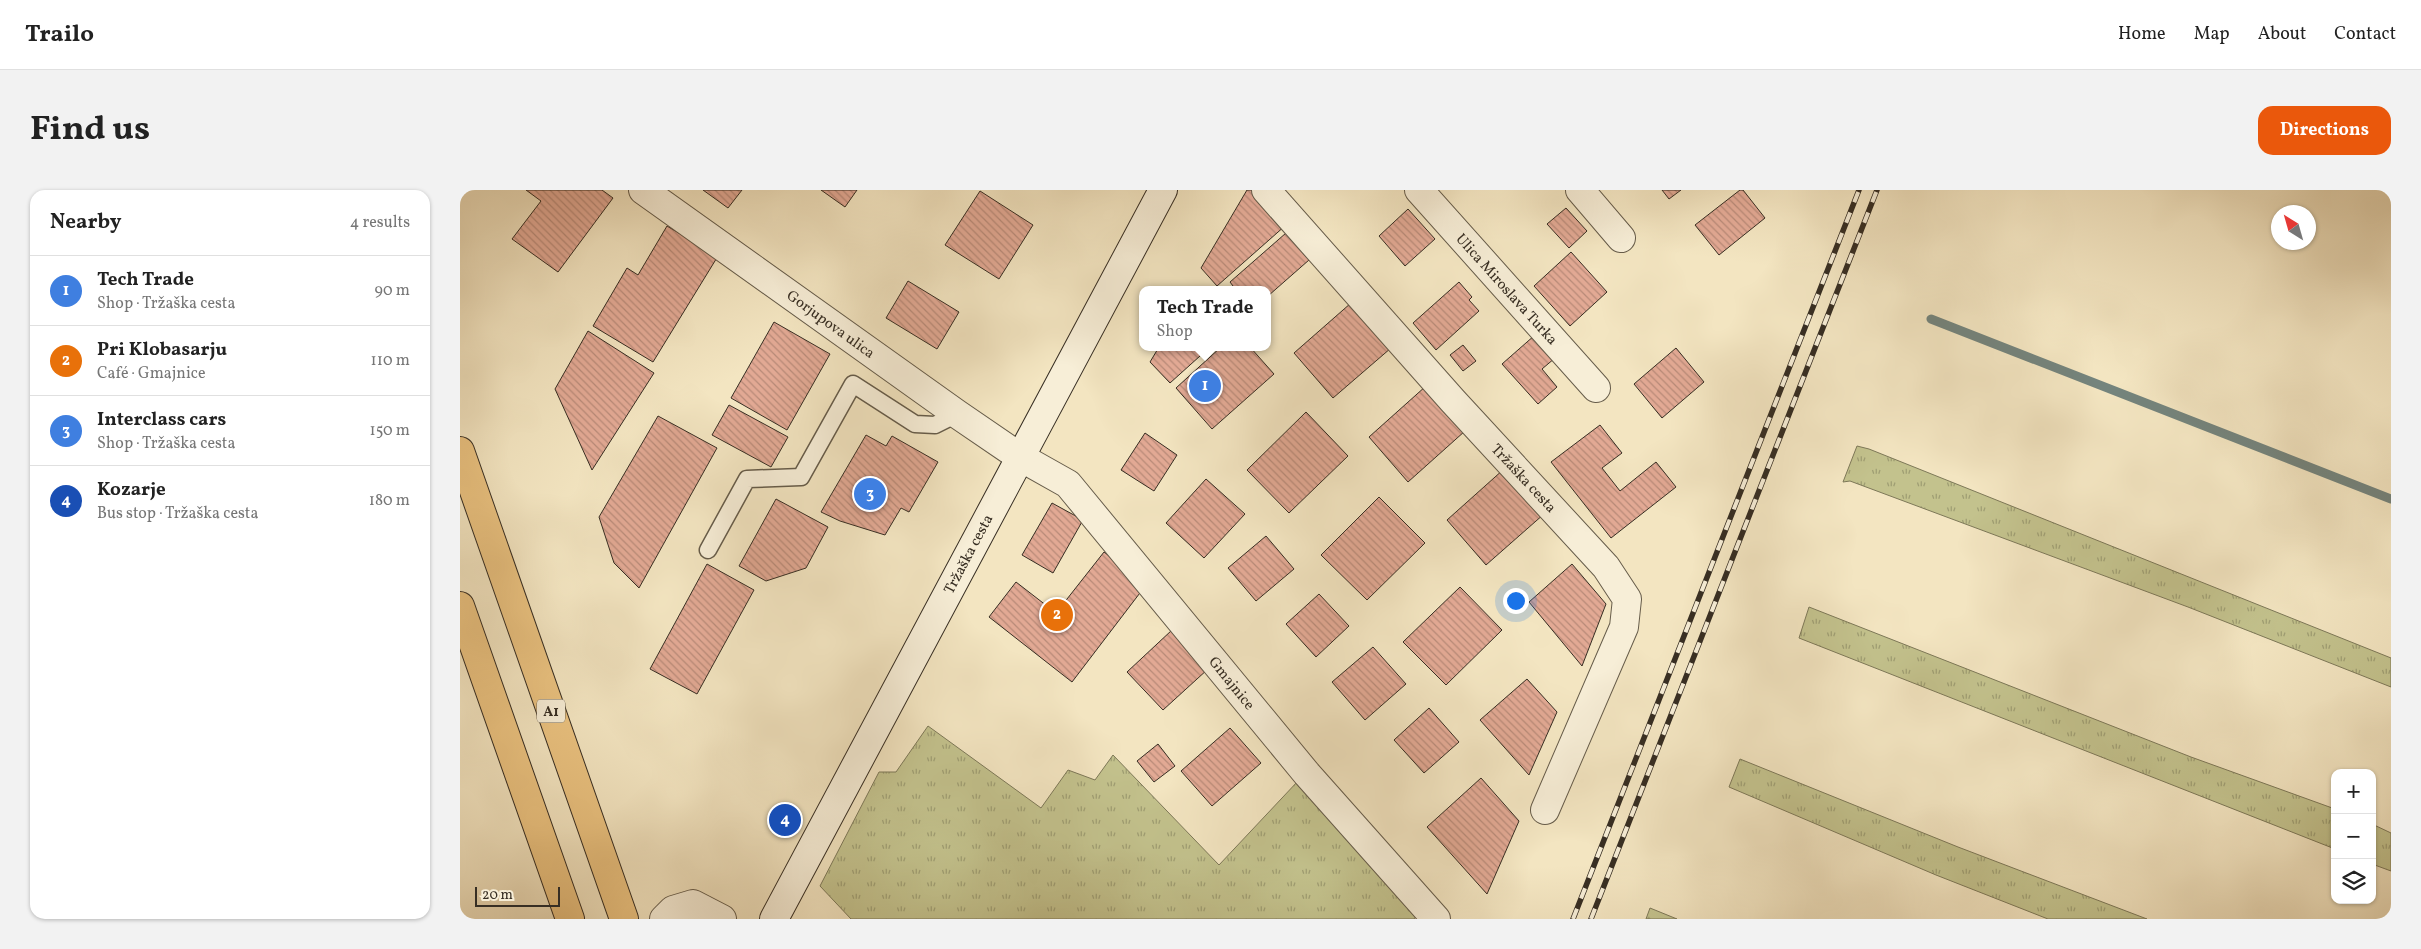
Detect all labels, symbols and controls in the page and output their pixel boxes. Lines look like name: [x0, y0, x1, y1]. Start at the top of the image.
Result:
text: Trailo: [25, 18, 94, 52]
text: Home: [2118, 22, 2166, 47]
text: Map: [2194, 22, 2230, 47]
text: About: [2258, 22, 2306, 47]
text: Contact: [2334, 22, 2396, 47]
text: Find us: [30, 106, 150, 154]
button: Directions: [2258, 106, 2391, 155]
north arrow: [2271, 205, 2316, 250]
text: Nearby: [50, 208, 121, 237]
text: 4 results: [350, 212, 410, 234]
street label: Ulica Miroslava Turka: [1450, 230, 1562, 350]
text: Tech Trade: [97, 267, 194, 293]
text: 1: [63, 280, 69, 302]
text: 90 m: [374, 280, 410, 302]
street label: Gorjupova ulica: [782, 286, 879, 364]
popup: [1139, 286, 1271, 351]
text: Shop · Tržaška cesta: [97, 293, 235, 315]
text: Tech Trade: [1157, 295, 1253, 321]
text: Shop: [1157, 321, 1193, 343]
text: Pri Klobasarju: [97, 337, 227, 363]
text: 2: [62, 350, 70, 372]
text: 110 m: [371, 350, 410, 372]
text: Café · Gmajnice: [97, 363, 205, 385]
pin: 1: [1189, 367, 1221, 405]
text: Interclass cars: [97, 407, 226, 433]
text: 3: [62, 420, 70, 442]
text: 150 m: [369, 420, 410, 442]
text: Shop · Tržaška cesta: [97, 433, 235, 455]
street label: Tržaška cesta: [1485, 440, 1560, 518]
pin: 3: [854, 475, 886, 513]
text: Kozarje: [97, 477, 166, 503]
text: 4: [61, 490, 71, 512]
text: 180 m: [369, 490, 410, 512]
text: Bus stop · Tržaška cesta: [97, 503, 258, 525]
street label: Tržaška cesta: [940, 511, 999, 598]
your location: [1503, 588, 1529, 614]
pin: 2: [1041, 596, 1073, 634]
street label: Gmajnice: [1203, 653, 1259, 715]
road number: A1: [537, 700, 565, 722]
map controls: [2331, 769, 2376, 904]
button: +: [2331, 769, 2376, 814]
pin: 4: [769, 801, 801, 839]
button: −: [2331, 814, 2376, 859]
button: layers: [2331, 859, 2376, 904]
scale bar: [475, 884, 560, 907]
text: 20 m: [482, 886, 513, 905]

